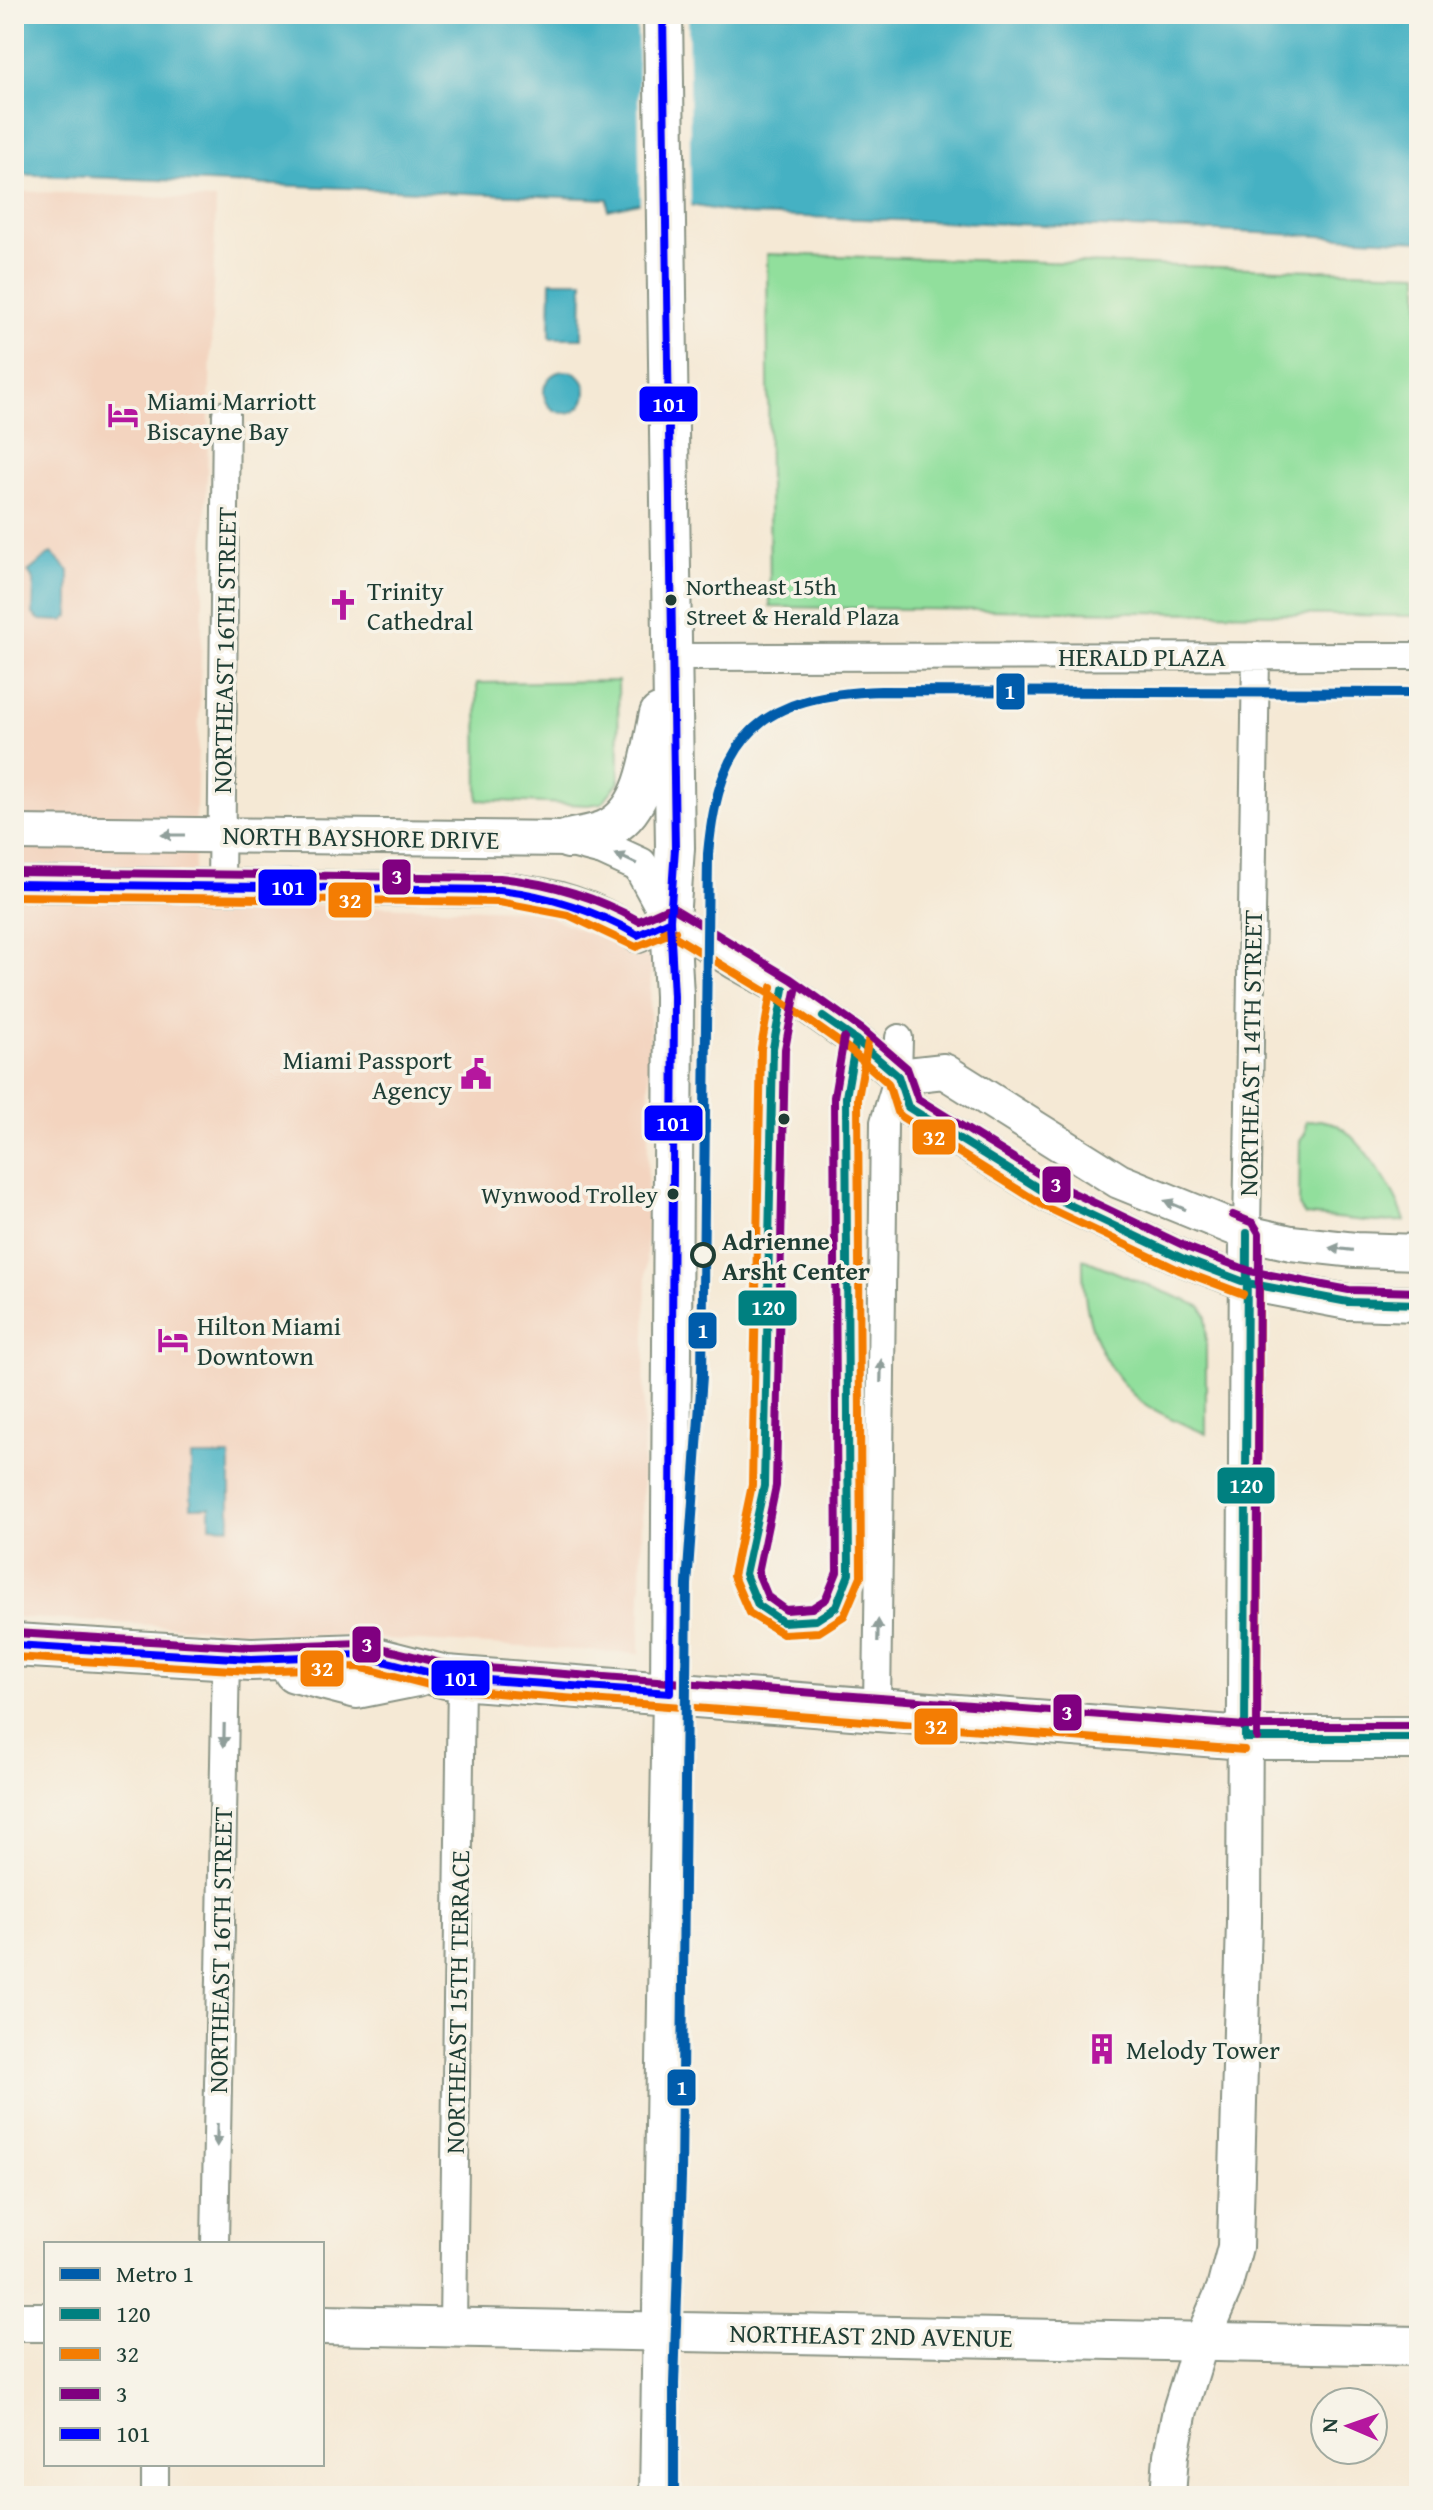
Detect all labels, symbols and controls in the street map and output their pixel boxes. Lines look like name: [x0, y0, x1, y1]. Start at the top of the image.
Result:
place label: Miami Marriott Biscayne Bay: [147, 381, 316, 450]
line badge: 101: [638, 385, 699, 423]
text: 101: [652, 388, 686, 420]
hotel icon: Miami Marriott Biscayne Bay: [106, 398, 140, 432]
street label: NORTHEAST 16TH STREET: [202, 506, 246, 794]
place label: Northeast 15th Street & Herald Plaza: [686, 569, 900, 634]
place label: Trinity Cathedral: [367, 571, 473, 640]
church icon: Trinity Cathedral: [326, 588, 360, 622]
marker: Northeast 15th Street & Herald Plaza: [663, 592, 679, 608]
street label: HERALD PLAZA: [1058, 637, 1226, 676]
line badge: 1: [995, 672, 1026, 711]
text: 1: [1004, 675, 1016, 707]
street label: NORTH BAYSHORE DRIVE: [222, 815, 500, 859]
one-way arrow: [160, 829, 185, 841]
one-way arrow: [614, 852, 638, 865]
line badge: 3: [381, 858, 412, 896]
text: 3: [391, 860, 403, 892]
line badge: 101: [257, 868, 318, 907]
text: 101: [271, 871, 305, 903]
line badge: 32: [327, 881, 373, 919]
text: 32: [339, 884, 361, 916]
street label: NORTHEAST 14TH STREET: [1228, 909, 1272, 1197]
place label: Miami Passport Agency: [283, 1040, 452, 1109]
public building icon: Miami Passport Agency: [459, 1057, 493, 1091]
line badge: 101: [643, 1104, 704, 1142]
text: 101: [656, 1107, 690, 1139]
unlabelled marker: [776, 1111, 792, 1127]
line badge: 32: [911, 1118, 957, 1156]
text: 32: [923, 1121, 945, 1153]
line badge: 3: [1041, 1165, 1072, 1204]
text: 3: [1050, 1168, 1062, 1200]
place label: Wynwood Trolley: [481, 1177, 658, 1212]
marker: Wynwood Trolley: [665, 1186, 681, 1202]
one-way arrow: [1163, 1198, 1187, 1211]
place label: Adrienne Arsht Center: [722, 1221, 870, 1290]
one-way arrow: [1328, 1242, 1353, 1255]
marker: Adrienne Arsht Center: [691, 1243, 715, 1267]
line badge: 120: [737, 1289, 798, 1327]
text: 120: [751, 1291, 785, 1323]
place label: Hilton Miami Downtown: [197, 1306, 341, 1375]
line badge: 1: [687, 1311, 718, 1350]
text: 1: [697, 1314, 709, 1346]
hotel icon: Hilton Miami Downtown: [156, 1323, 190, 1357]
one-way arrow: [875, 1358, 887, 1383]
line badge: 120: [1216, 1466, 1276, 1505]
text: 120: [1229, 1469, 1263, 1501]
one-way arrow: [871, 1618, 884, 1643]
line badge: 3: [351, 1625, 382, 1664]
text: 3: [361, 1628, 373, 1660]
line badge: 32: [299, 1649, 345, 1688]
text: 32: [311, 1652, 333, 1684]
line badge: 101: [430, 1659, 491, 1697]
text: 101: [444, 1662, 478, 1694]
line badge: 3: [1052, 1693, 1083, 1732]
text: 3: [1061, 1696, 1073, 1728]
line badge: 32: [913, 1707, 959, 1746]
text: 32: [925, 1710, 947, 1742]
one-way arrow: [217, 1723, 230, 1748]
street label: NORTHEAST 16TH STREET: [198, 1806, 242, 2094]
street label: NORTHEAST 15TH TERRACE: [435, 1850, 479, 2154]
place label: Melody Tower: [1126, 2030, 1280, 2069]
building icon: Melody Tower: [1085, 2032, 1119, 2066]
line badge: 1: [666, 2068, 697, 2107]
text: 1: [676, 2071, 688, 2103]
one-way arrow: [211, 2123, 223, 2148]
legend: [44, 2242, 324, 2466]
text: Metro 1: [116, 2256, 194, 2291]
text: 120: [116, 2296, 151, 2331]
street label: NORTHEAST 2ND AVENUE: [729, 2313, 1013, 2357]
text: 32: [116, 2336, 139, 2371]
text: 3: [116, 2376, 128, 2411]
north arrow: [1309, 2386, 1389, 2466]
text: 101: [116, 2416, 151, 2451]
text: N: [1313, 2417, 1345, 2433]

